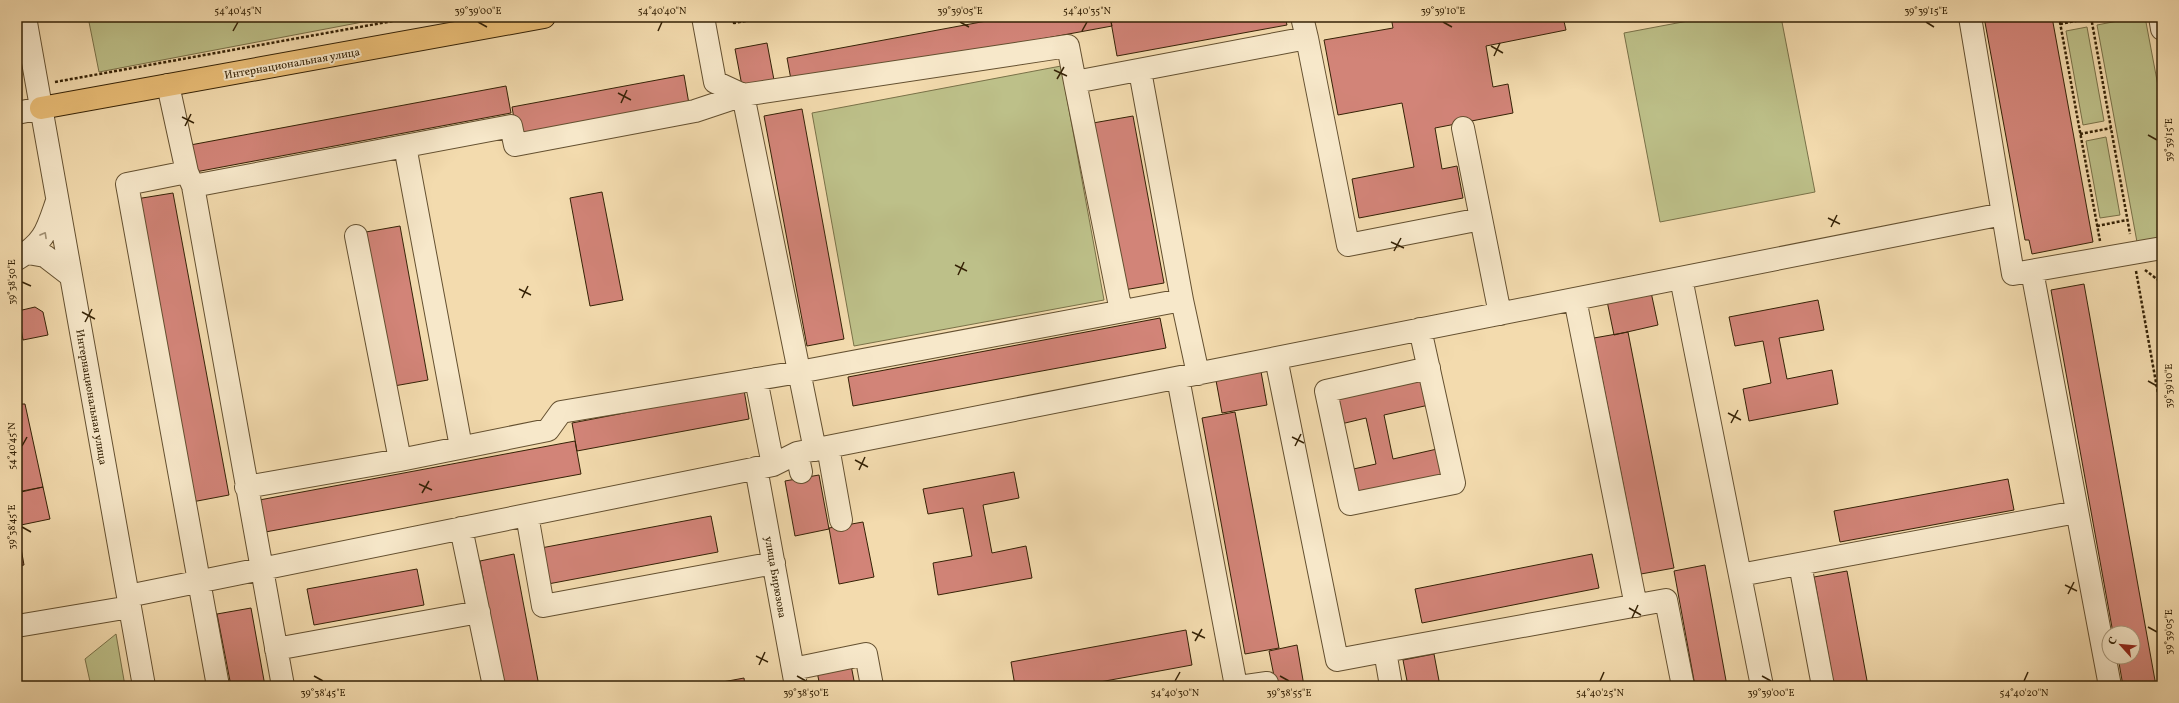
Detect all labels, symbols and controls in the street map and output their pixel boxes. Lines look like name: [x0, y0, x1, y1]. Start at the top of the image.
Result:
text: 54°40'45"N: [214, 4, 262, 18]
text: 39°39'00"E: [455, 4, 501, 18]
text: 54°40'40"N: [638, 4, 687, 18]
text: 39°39'05"E: [937, 4, 983, 18]
text: 54°40'35"N: [1063, 4, 1111, 18]
text: 39°39'10"E: [1421, 4, 1465, 18]
text: 39°39'15"E: [1904, 4, 1948, 18]
street label: Интернациональная улица: [223, 45, 362, 84]
text: 39°39'15"E: [2162, 118, 2176, 162]
one-way arrow: [39, 231, 47, 239]
text: 39°38'50"E: [5, 259, 19, 305]
street label: Интернациональная улица: [71, 328, 110, 467]
text: 39°39'10"E: [2162, 364, 2176, 408]
text: 54°40'45"N: [5, 422, 19, 470]
text: 39°38'45"E: [5, 505, 19, 549]
street label: улица Бирюзова: [760, 535, 789, 620]
text: 39°39'05"E: [2162, 609, 2176, 655]
north arrow: [2101, 625, 2141, 665]
text: С: [2105, 635, 2122, 648]
text: 39°38'45"E: [301, 686, 345, 700]
text: 39°38'50"E: [783, 686, 829, 700]
text: 54°40'30"N: [1151, 686, 1200, 700]
text: 39°38'55"E: [1267, 686, 1311, 700]
text: 54°40'25"N: [1576, 686, 1625, 700]
text: 39°39'00"E: [1748, 686, 1794, 700]
text: 54°40'20"N: [2000, 686, 2049, 700]

